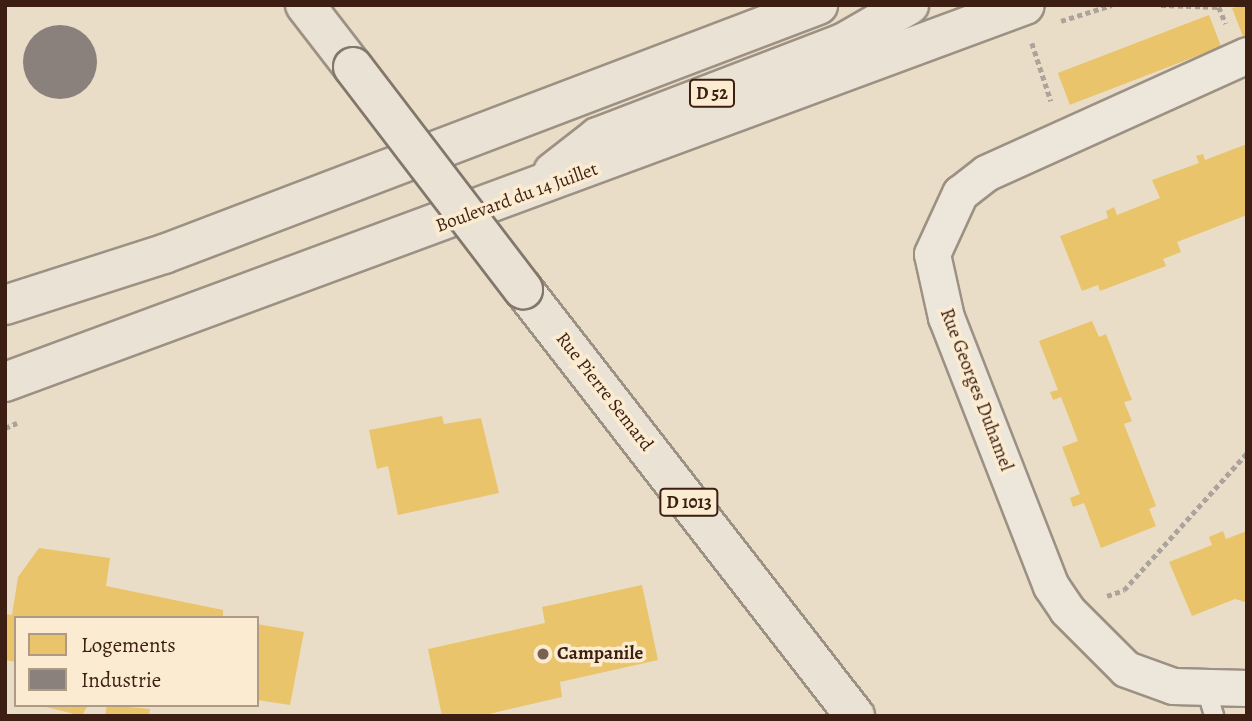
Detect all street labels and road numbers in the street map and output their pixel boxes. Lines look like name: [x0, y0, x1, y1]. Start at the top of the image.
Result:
road number: D 52: [688, 78, 736, 108]
street label: Boulevard du 14 Juillet: [433, 158, 601, 238]
street label: Rue Georges Duhamel: [935, 306, 1017, 474]
street label: Rue Pierre Semard: [551, 328, 657, 456]
road number: D 1013: [659, 488, 719, 516]

